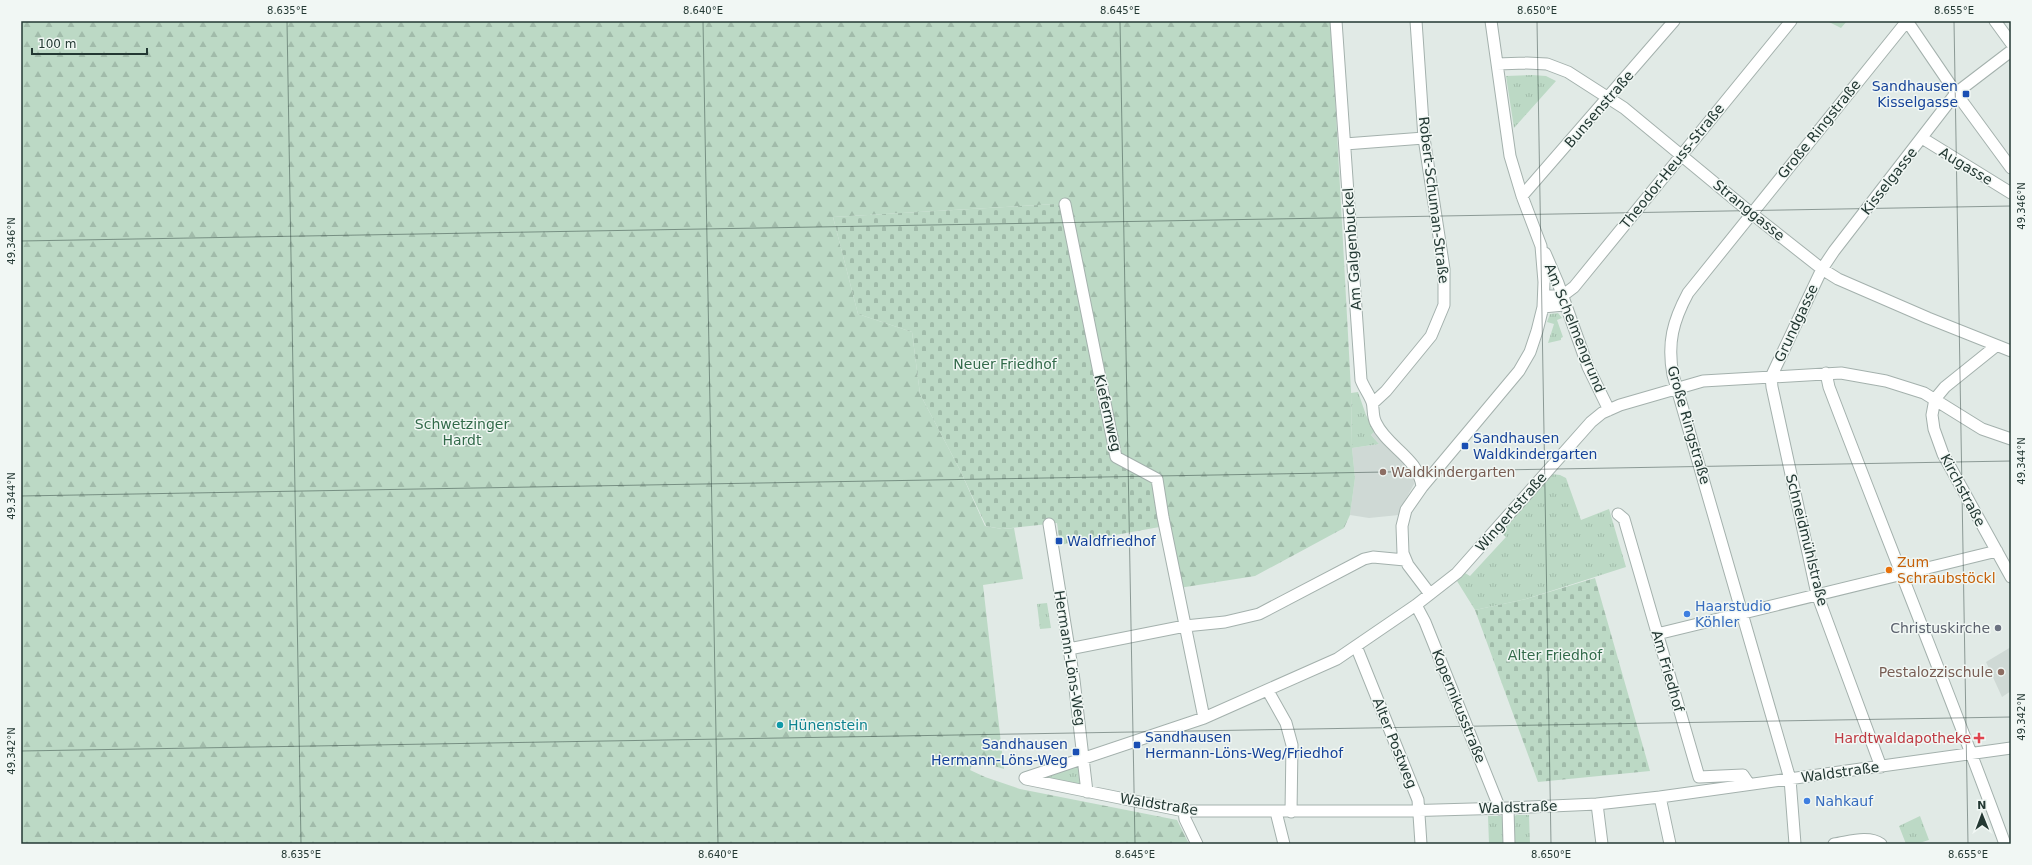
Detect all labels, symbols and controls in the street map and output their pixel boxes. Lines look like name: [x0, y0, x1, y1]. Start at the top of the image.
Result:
text: 8.635°E: [267, 5, 307, 16]
text: 8.640°E: [683, 5, 723, 16]
text: 8.645°E: [1100, 5, 1140, 16]
text: 8.650°E: [1517, 5, 1557, 16]
text: 8.655°E: [1934, 5, 1974, 16]
scale bar: [32, 30, 147, 56]
text: 100 m: [38, 37, 76, 51]
street label: Bunsenstraße: [1561, 67, 1637, 151]
street label: Große Ringstraße: [1774, 76, 1864, 182]
place label: Sandhausen Kisselgasse: [1872, 78, 1958, 110]
marker: Sandhausen Kisselgasse: [1961, 89, 1971, 99]
street label: Theodor-Heuss-Straße: [1616, 100, 1727, 232]
street label: Robert-Schuman-Straße: [1416, 116, 1452, 284]
street label: Kisselgasse: [1858, 144, 1920, 218]
street label: Augasse: [1937, 144, 1995, 188]
street label: Stranggasse: [1710, 176, 1788, 244]
text: 49.346°N: [2016, 182, 2027, 230]
street label: Am Galgenbuckel: [1340, 187, 1364, 311]
text: 49.346°N: [6, 217, 17, 265]
street label: Am Schelmengrund: [1542, 261, 1608, 395]
street label: Grundgasse: [1771, 282, 1821, 364]
park label: Neuer Friedhof: [953, 356, 1058, 372]
street label: Große Ringstraße: [1664, 364, 1714, 486]
street label: Kiefernweg: [1091, 373, 1125, 453]
park label: Schwetzinger Hardt: [415, 416, 509, 448]
place label: Sandhausen Waldkindergarten: [1473, 430, 1597, 462]
text: 49.344°N: [2016, 437, 2027, 485]
marker: Sandhausen Waldkindergarten: [1460, 441, 1470, 451]
street label: Kirchstraße: [1937, 451, 1989, 529]
place label: Waldkindergarten: [1391, 464, 1515, 480]
marker: Waldkindergarten: [1378, 467, 1388, 477]
street label: Wingertstraße: [1472, 469, 1550, 555]
text: 49.344°N: [6, 472, 17, 520]
street label: Schneidmühlstraße: [1783, 472, 1831, 608]
place label: Waldfriedhof: [1067, 533, 1157, 549]
marker: Waldfriedhof: [1054, 536, 1064, 546]
place label: Zum Schraubstöckl: [1897, 554, 1996, 586]
marker: Zum Schraubstöckl: [1884, 565, 1894, 575]
street label: Hermann-Löns-Weg: [1051, 589, 1089, 727]
place label: Haarstudio Köhler: [1695, 598, 1771, 630]
marker: Haarstudio Köhler: [1682, 609, 1692, 619]
place label: Christuskirche: [1890, 620, 1990, 636]
marker: Christuskirche: [1993, 623, 2003, 633]
street label: Am Friedhof: [1649, 628, 1688, 715]
street label: Kopernikusstraße: [1429, 647, 1489, 765]
park label: Alter Friedhof: [1508, 647, 1603, 663]
place label: Pestalozzischule: [1879, 664, 1993, 680]
marker: Pestalozzischule: [1996, 667, 2006, 677]
text: 49.342°N: [2016, 693, 2027, 741]
street label: Alter Postweg: [1370, 695, 1420, 791]
place label: Hünenstein: [788, 717, 868, 733]
marker: Hünenstein: [775, 720, 785, 730]
text: 49.342°N: [6, 727, 17, 775]
place label: Sandhausen Hermann-Löns-Weg/Friedhof: [1145, 729, 1344, 761]
place label: Hardtwaldapotheke: [1834, 730, 1971, 746]
marker: Hardtwaldapotheke: [1974, 733, 1984, 743]
place label: Sandhausen Hermann-Löns-Weg: [931, 736, 1068, 768]
marker: Sandhausen Hermann-Löns-Weg/Friedhof: [1132, 740, 1142, 750]
marker: Sandhausen Hermann-Löns-Weg: [1071, 747, 1081, 757]
street label: Waldstraße: [1800, 759, 1880, 785]
street label: Waldstraße: [1119, 790, 1199, 818]
place label: Nahkauf: [1815, 793, 1874, 809]
north arrow: [1962, 795, 2002, 835]
marker: Nahkauf: [1802, 796, 1812, 806]
street label: Waldstraße: [1478, 798, 1558, 816]
text: N: [1977, 799, 1987, 812]
text: 8.635°E: [281, 849, 321, 860]
text: 8.640°E: [698, 849, 738, 860]
text: 8.645°E: [1115, 849, 1155, 860]
text: 8.650°E: [1531, 849, 1571, 860]
text: 8.655°E: [1948, 849, 1988, 860]

